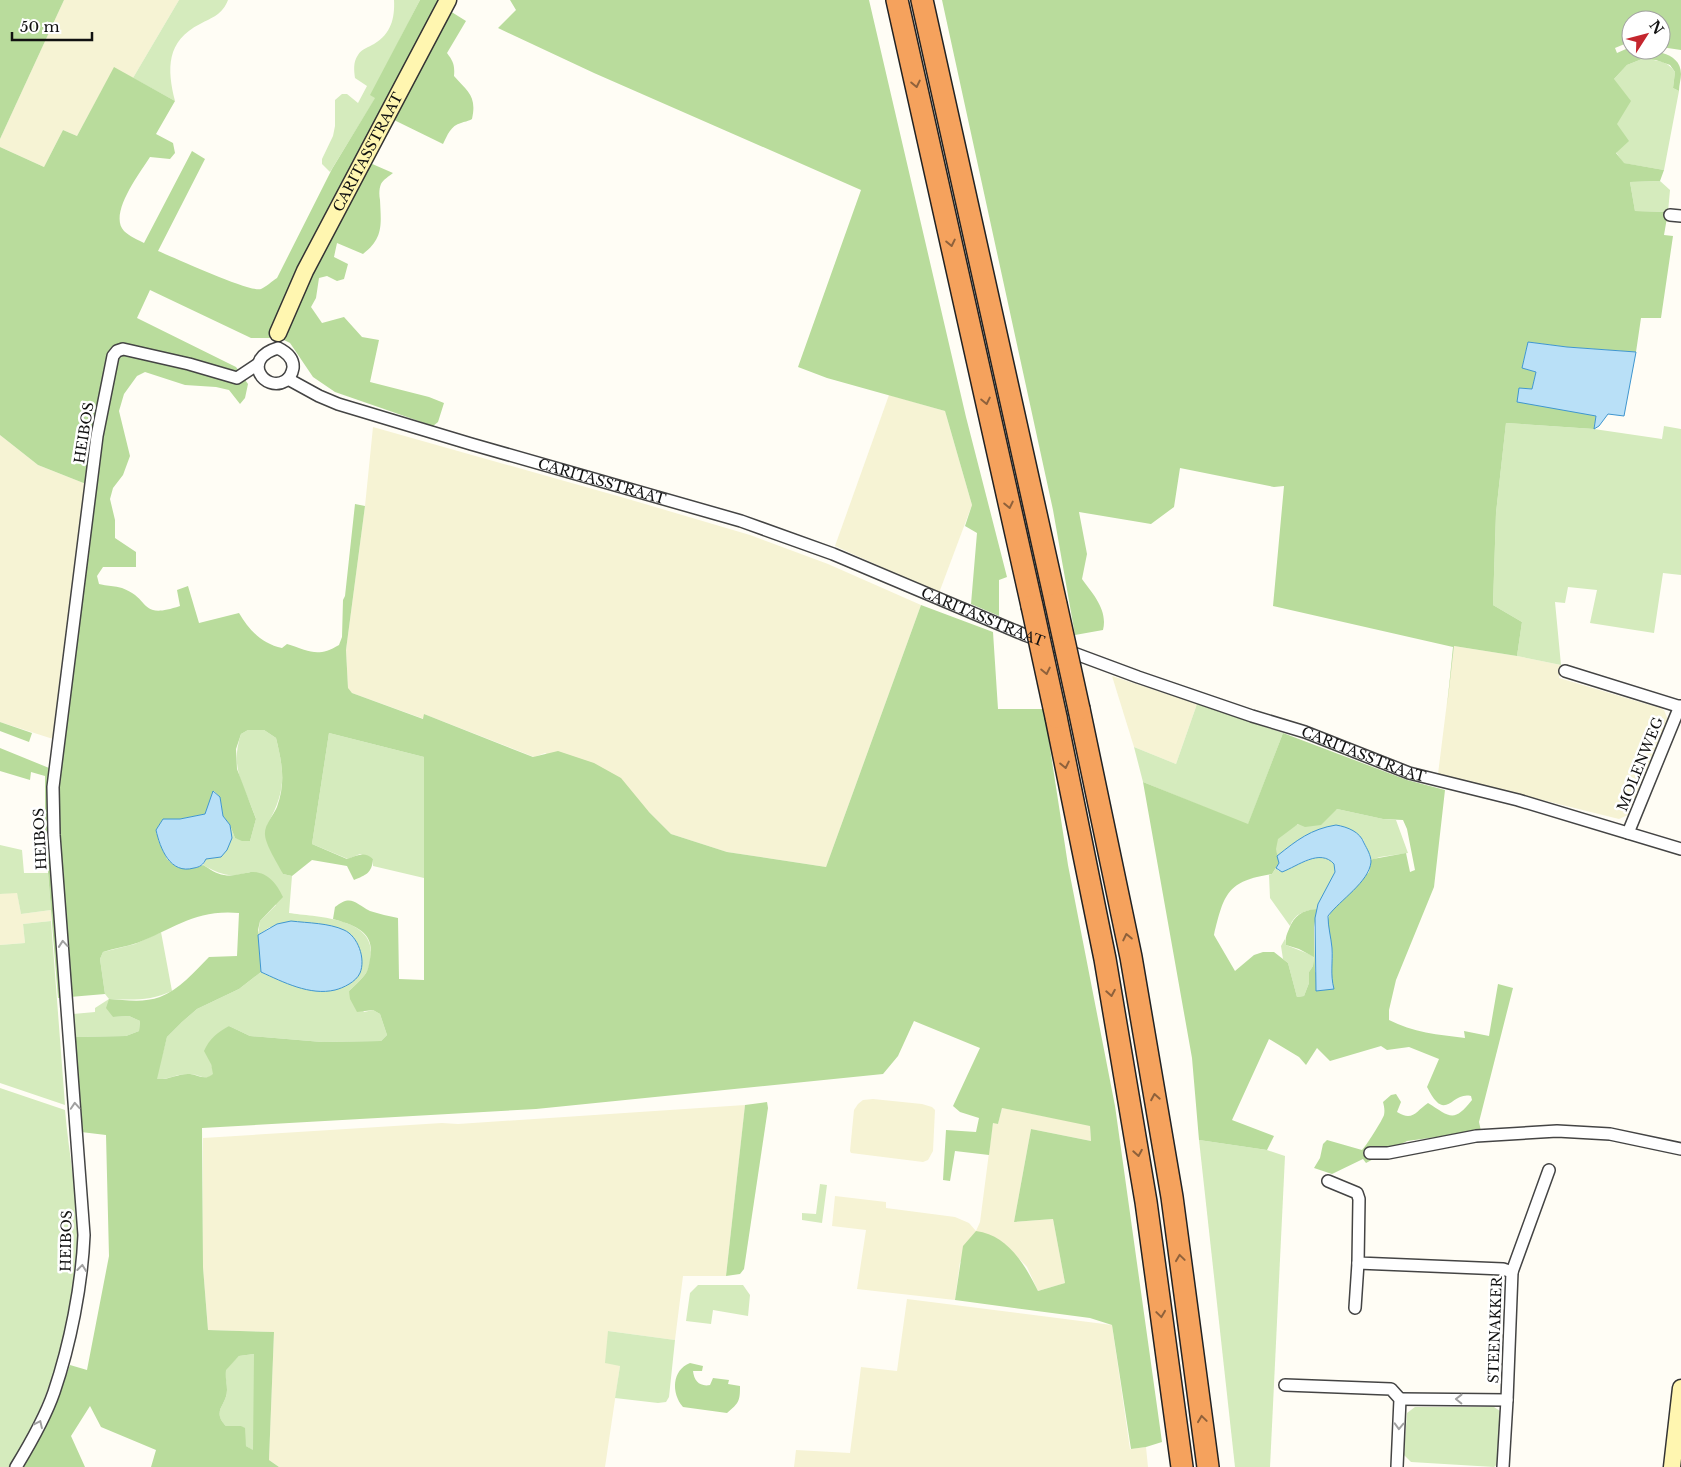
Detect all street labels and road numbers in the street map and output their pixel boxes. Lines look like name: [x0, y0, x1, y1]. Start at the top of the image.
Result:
street label: CARITASSTRAAT: [329, 90, 406, 215]
street label: HEIBOS: [70, 401, 98, 465]
street label: CARITASSTRAAT: [536, 455, 668, 508]
street label: CARITASSTRAAT: [919, 583, 1047, 651]
street label: MOLENWEG: [1613, 714, 1667, 814]
street label: CARITASSTRAAT: [1299, 722, 1428, 786]
street label: HEIBOS: [29, 808, 51, 870]
street label: HEIBOS: [56, 1210, 76, 1272]
street label: STEENAKKER: [1484, 1275, 1506, 1384]

